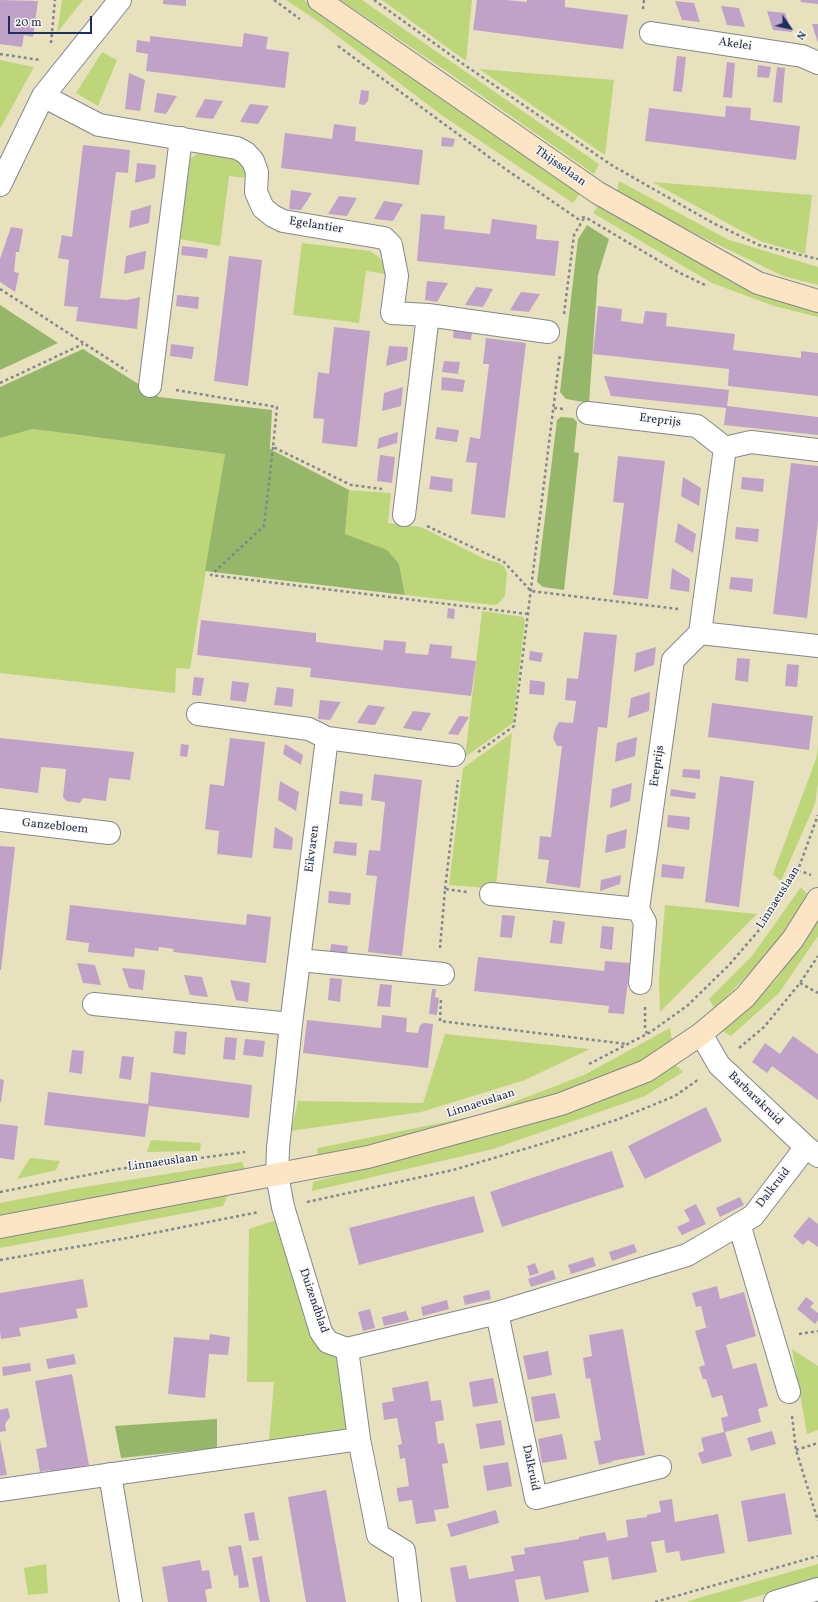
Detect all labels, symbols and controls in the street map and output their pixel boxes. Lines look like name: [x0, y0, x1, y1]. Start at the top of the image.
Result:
scale bar: [10, 8, 94, 34]
north arrow: [770, 8, 810, 48]
text: 20 m: [15, 15, 42, 31]
text: N: [792, 27, 809, 43]
street label: Akelei: [717, 36, 753, 54]
street label: Thijsselaan: [532, 144, 588, 190]
street label: Egelantier: [288, 215, 344, 237]
street label: Ereprijs: [638, 411, 682, 431]
street label: Ereprijs: [648, 744, 668, 788]
street label: Ganzebloem: [21, 816, 89, 838]
street label: Eikvaren: [303, 825, 323, 873]
street label: Linnaeuslaan: [754, 864, 804, 932]
street label: Barbarakruid: [725, 1069, 785, 1129]
street label: Linnaeuslaan: [445, 1086, 517, 1122]
street label: Linnaeuslaan: [127, 1151, 199, 1175]
street label: Dalkruid: [754, 1165, 794, 1211]
street label: Duizendblad: [295, 1267, 331, 1335]
street label: Dalkruid: [518, 1443, 542, 1493]

